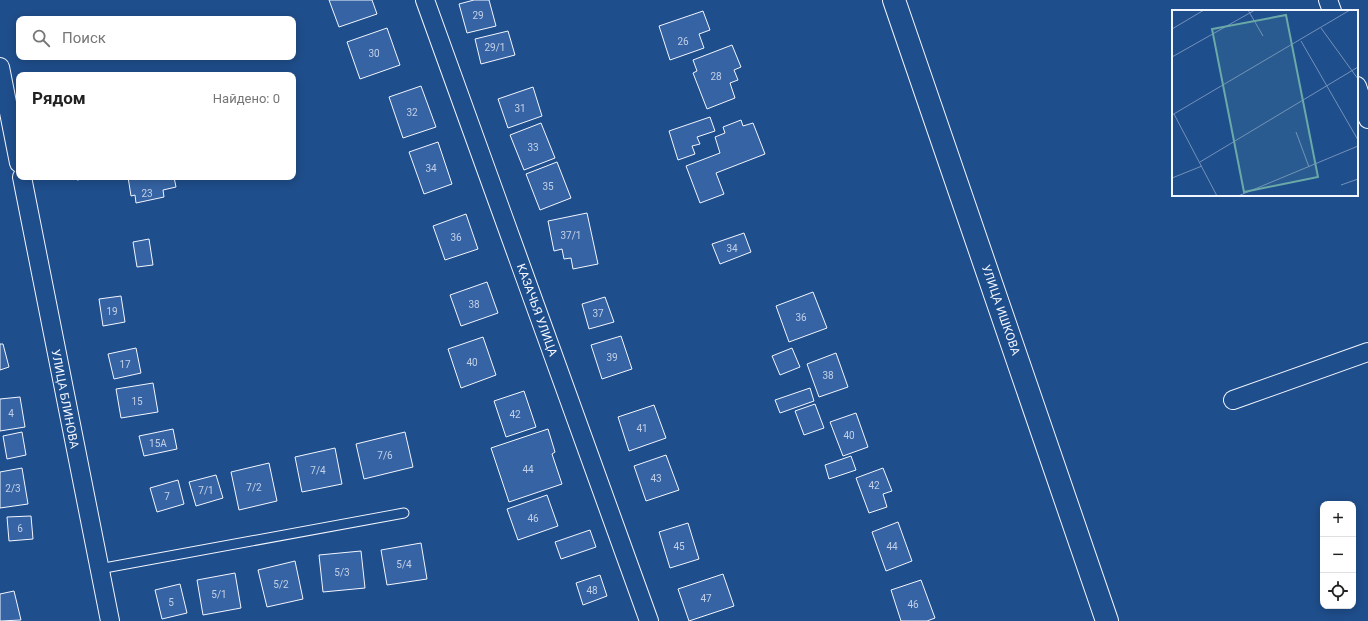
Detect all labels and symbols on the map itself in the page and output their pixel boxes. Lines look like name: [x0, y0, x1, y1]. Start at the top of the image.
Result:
house number: 29: [472, 10, 484, 21]
inset map: [1172, 10, 1358, 196]
house number: 26: [677, 36, 689, 47]
house number: 29/1: [485, 42, 506, 53]
house number: 30: [368, 48, 380, 59]
house number: 28: [710, 71, 722, 82]
house number: 31: [514, 103, 526, 114]
house number: 32: [406, 107, 418, 118]
house number: 33: [527, 142, 539, 153]
house number: 34: [425, 163, 437, 174]
house number: 35: [542, 181, 554, 192]
house number: 23: [141, 188, 153, 199]
house number: 37/1: [561, 230, 582, 241]
house number: 36: [450, 232, 462, 243]
house number: 34: [726, 243, 738, 254]
street label: КАЗАЧЬЯ УЛИЦА: [514, 262, 560, 358]
street label: УЛИЦА ИШКОВА: [979, 263, 1023, 357]
house number: 38: [468, 299, 480, 310]
house number: 19: [106, 306, 118, 317]
house number: 37: [592, 308, 604, 319]
house number: 36: [795, 312, 807, 323]
street label: УЛИЦА БЛИНОВА: [49, 348, 82, 450]
house number: 39: [606, 352, 618, 363]
house number: 40: [466, 357, 478, 368]
house number: 17: [119, 359, 131, 370]
house number: 38: [822, 370, 834, 381]
house number: 15: [131, 396, 143, 407]
house number: 4: [8, 408, 14, 419]
house number: 42: [509, 409, 521, 420]
house number: 41: [636, 423, 648, 434]
house number: 40: [843, 430, 855, 441]
house number: 15А: [149, 438, 167, 449]
house number: 7/6: [377, 450, 393, 461]
house number: 44: [522, 464, 534, 475]
house number: 7/4: [310, 465, 326, 476]
house number: 43: [650, 473, 662, 484]
house number: 42: [868, 480, 880, 491]
house number: 7/2: [246, 482, 262, 493]
house number: 2/3: [5, 483, 21, 494]
house number: 7/1: [198, 485, 214, 496]
house number: 7: [164, 491, 170, 502]
house number: 46: [527, 513, 539, 524]
house number: 6: [17, 523, 23, 534]
house number: 45: [673, 541, 685, 552]
house number: 44: [886, 541, 898, 552]
house number: 5/4: [396, 559, 412, 570]
house number: 5/3: [334, 567, 350, 578]
house number: 5/2: [273, 579, 289, 590]
house number: 48: [586, 585, 598, 596]
house number: 5/1: [211, 589, 227, 600]
house number: 47: [700, 593, 712, 604]
house number: 5: [168, 597, 174, 608]
house number: 46: [907, 599, 919, 610]

